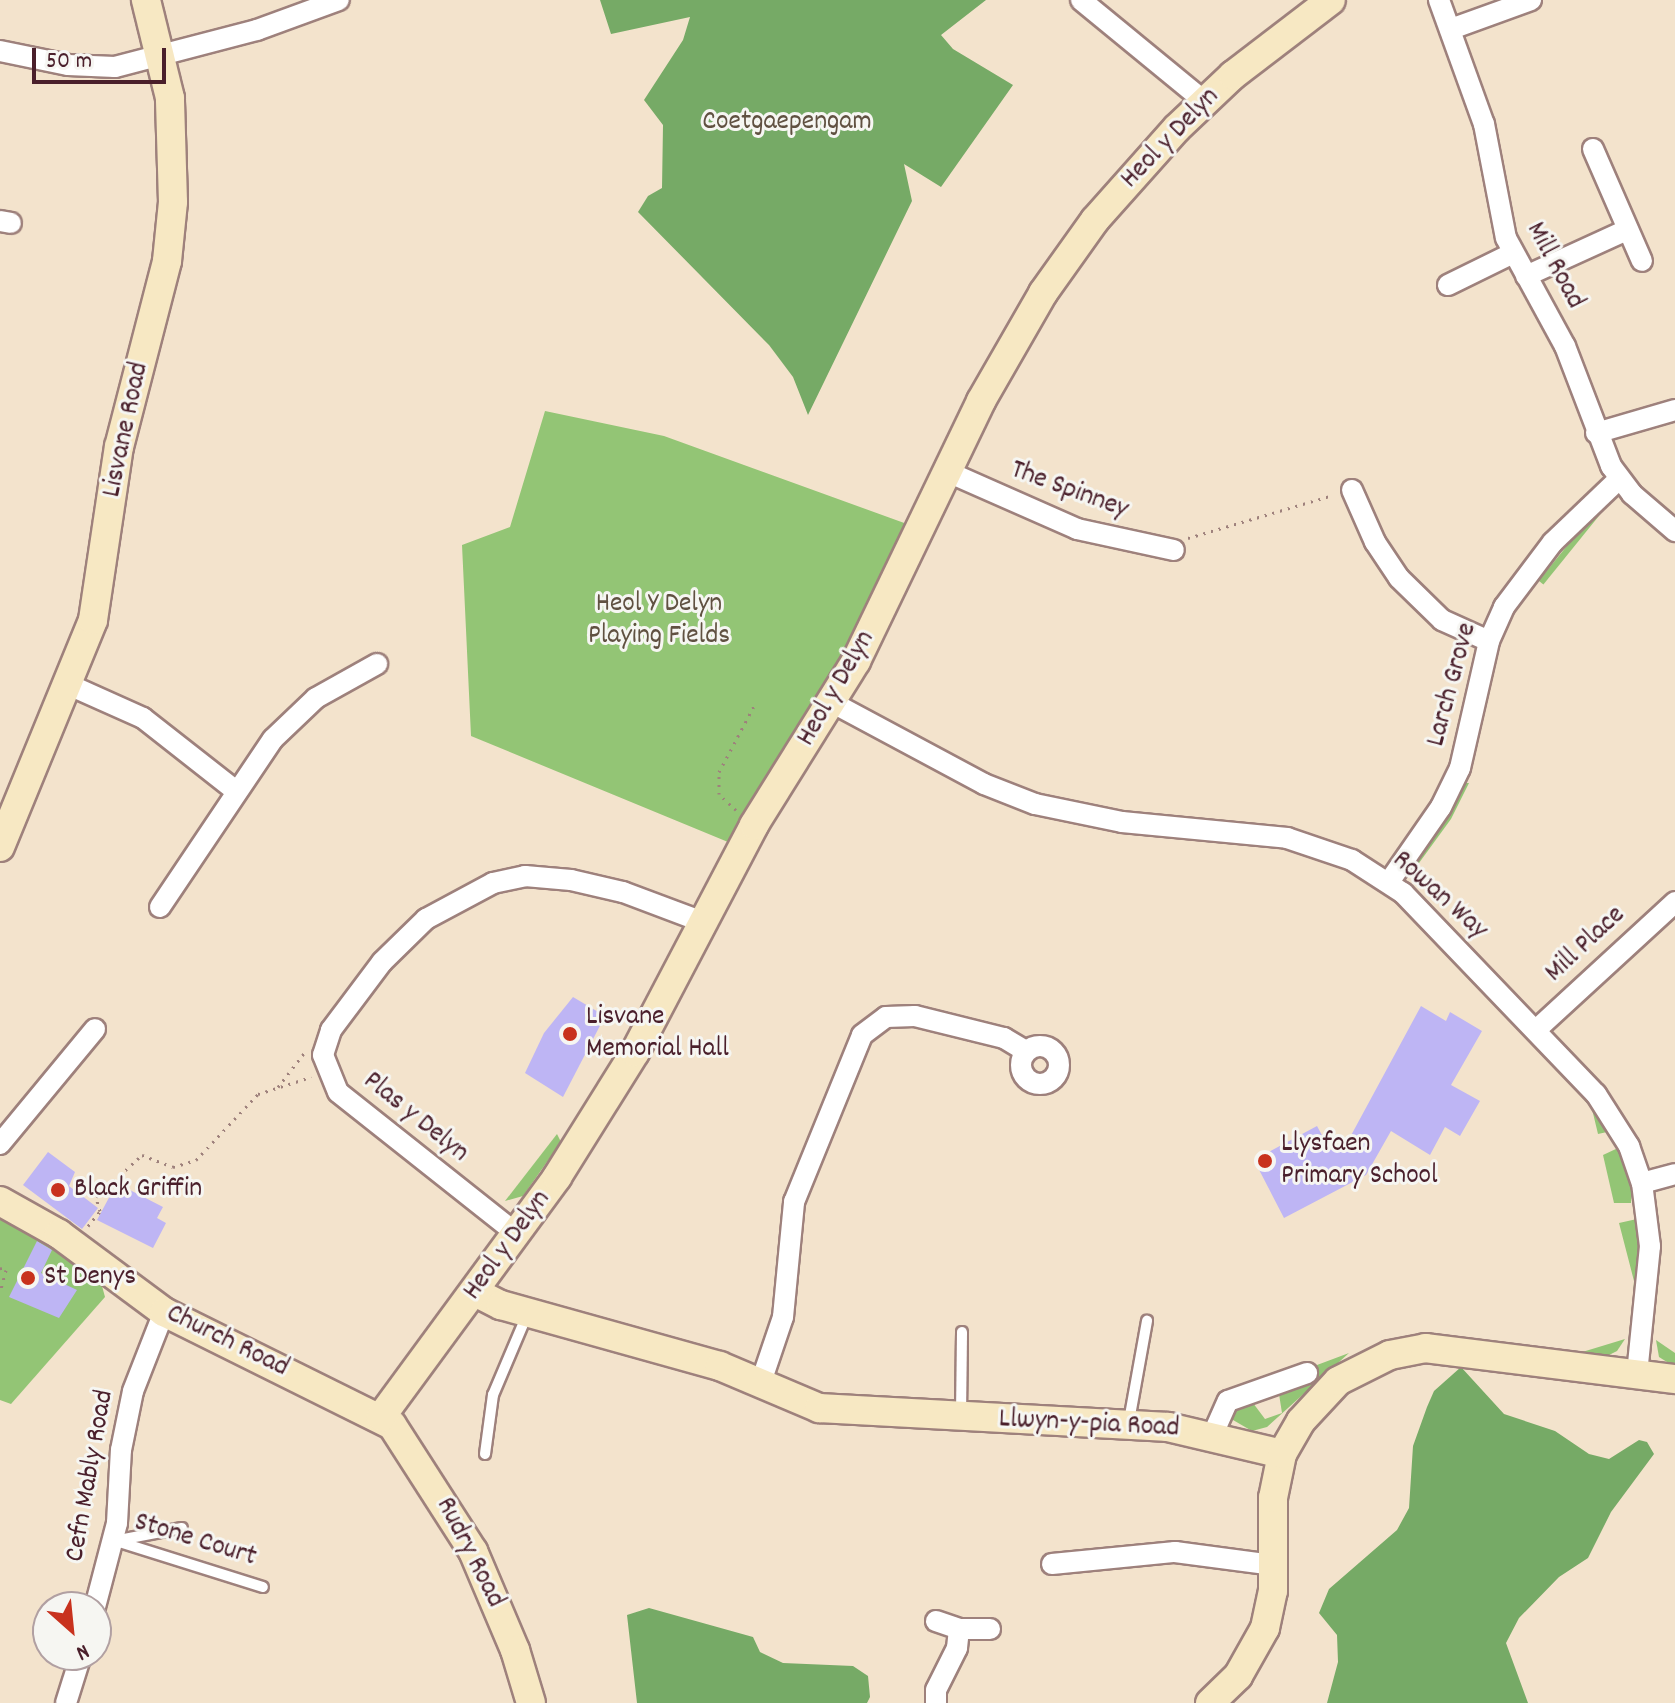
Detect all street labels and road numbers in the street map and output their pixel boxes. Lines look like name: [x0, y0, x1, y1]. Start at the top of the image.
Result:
street label: Heol y Delyn: [1115, 81, 1227, 197]
street label: Mill Road: [1517, 217, 1591, 315]
street label: Lisvane Road: [96, 359, 158, 501]
street label: The Spinney: [1006, 454, 1132, 528]
street label: Larch Grove: [1420, 620, 1486, 750]
street label: Heol y Delyn: [791, 625, 883, 753]
street label: Rowan Way: [1384, 844, 1494, 948]
street label: Mill Place: [1539, 900, 1633, 990]
street label: Plas y Delyn: [355, 1065, 475, 1171]
street label: Heol y Delyn: [457, 1184, 559, 1308]
street label: Church Road: [160, 1298, 294, 1386]
street label: Cefn Mably Road: [59, 1388, 123, 1564]
street label: Llwyn-y-pia Road: [998, 1403, 1180, 1447]
street label: Rudry Road: [427, 1492, 511, 1614]
street label: Stone Court: [130, 1507, 260, 1575]

